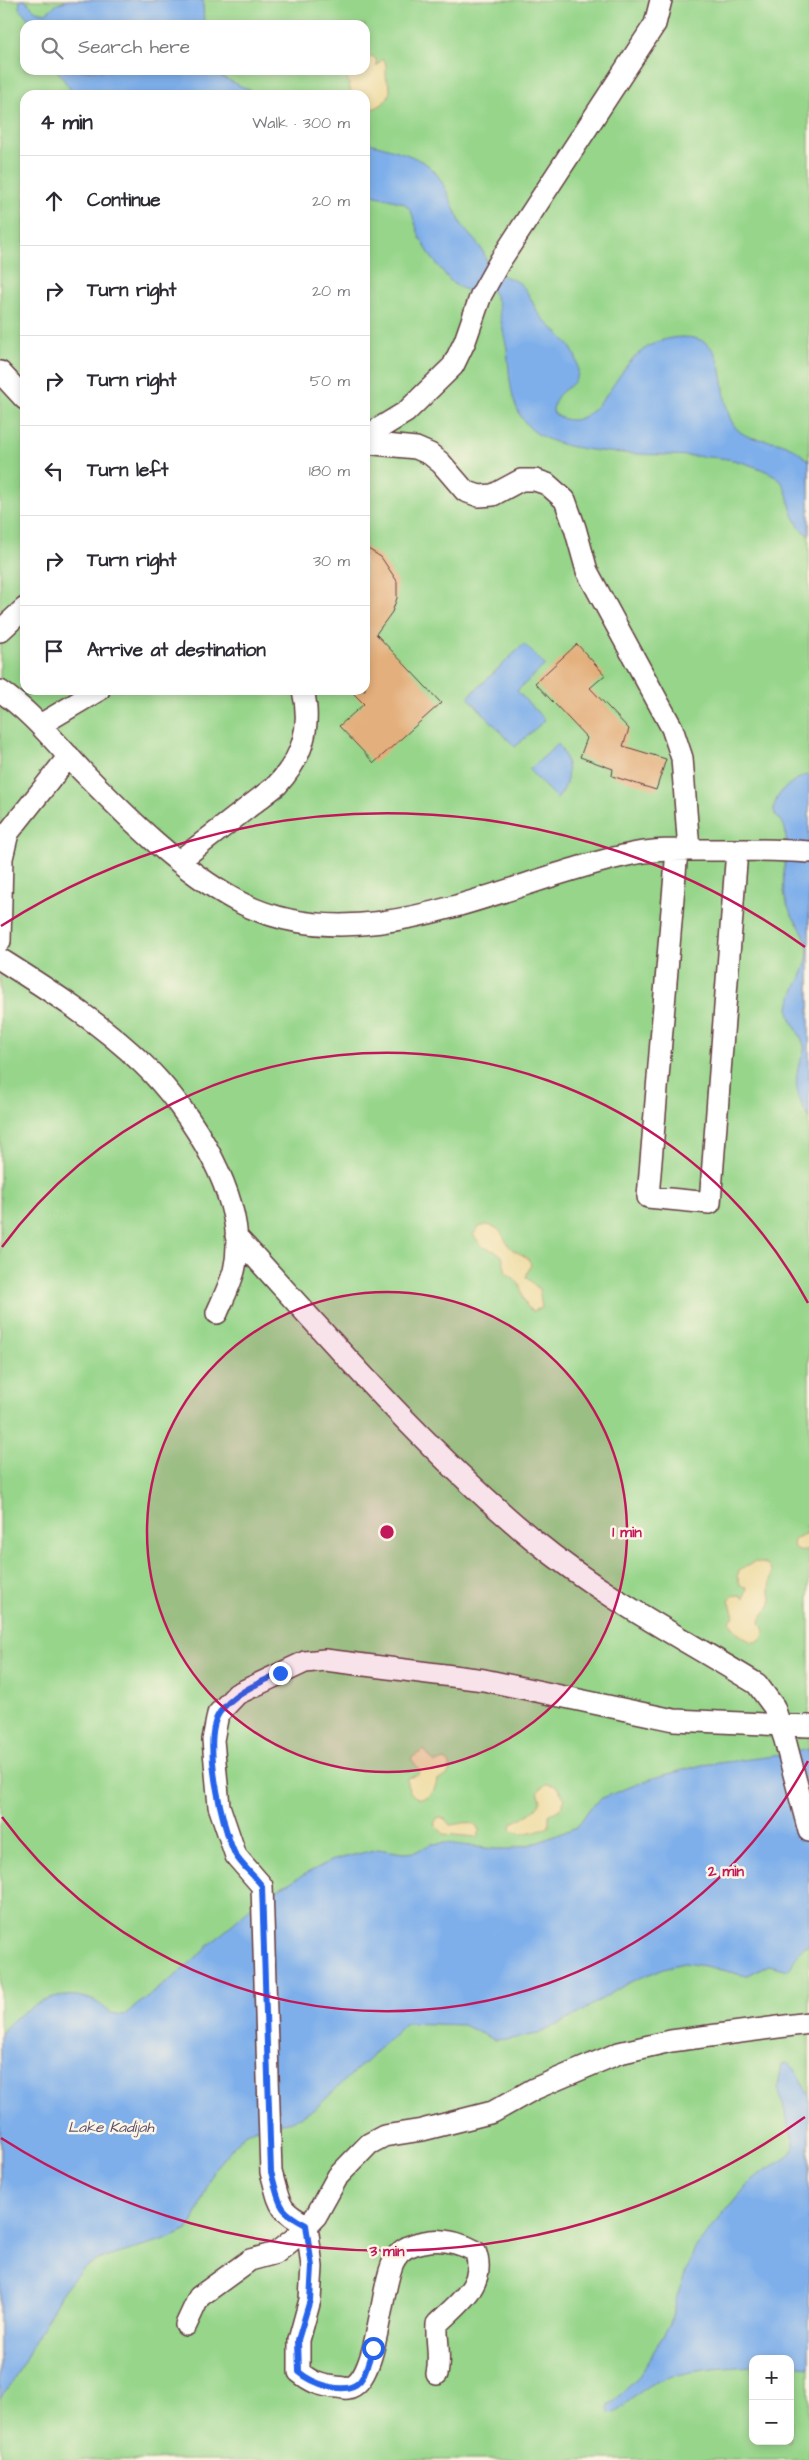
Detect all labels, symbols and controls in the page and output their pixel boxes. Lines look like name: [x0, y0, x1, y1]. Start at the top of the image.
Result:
search box: [20, 20, 370, 75]
icon: search: [38, 34, 66, 62]
text: Search here: [78, 34, 190, 61]
text: 4 min: [40, 108, 93, 137]
text: Walk · 300 m: [252, 112, 350, 134]
icon: ahead: [40, 187, 68, 215]
text: Continue: [87, 187, 161, 214]
text: 20 m: [312, 190, 350, 212]
icon: right: [40, 277, 68, 305]
text: Turn right: [87, 277, 176, 304]
text: 20 m: [312, 280, 350, 302]
icon: right: [40, 367, 68, 395]
text: Turn right: [87, 367, 176, 394]
text: 50 m: [310, 370, 350, 392]
icon: left: [40, 457, 68, 485]
text: Turn left: [87, 457, 168, 484]
text: 180 m: [309, 460, 350, 482]
icon: right: [40, 547, 68, 575]
text: Turn right: [87, 547, 176, 574]
text: 30 m: [313, 550, 350, 572]
icon: arrive: [40, 637, 68, 665]
text: Arrive at destination: [87, 637, 266, 664]
text: 1 min: [612, 1522, 642, 1543]
centre of rings: [378, 1523, 396, 1541]
route end: [269, 1662, 292, 1685]
text: 2 min: [707, 1861, 745, 1882]
water label: Lake Kadijah: [68, 2117, 154, 2138]
text: 3 min: [368, 2241, 405, 2262]
route start: [362, 2337, 385, 2360]
map controls: [749, 2355, 794, 2445]
button: +: [749, 2355, 794, 2400]
button: −: [749, 2400, 794, 2445]

